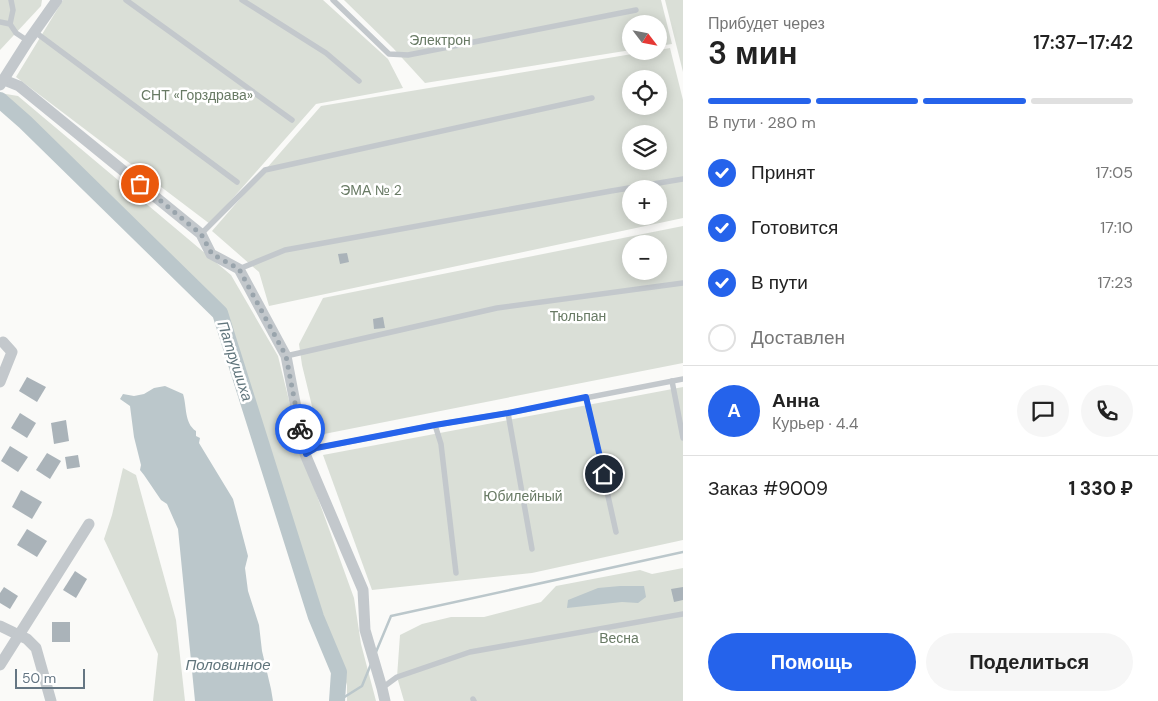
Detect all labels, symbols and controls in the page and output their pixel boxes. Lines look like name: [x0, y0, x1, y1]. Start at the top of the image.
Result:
text: Прибудет через: [708, 13, 825, 34]
north arrow: [622, 15, 668, 60]
map controls: [622, 15, 667, 280]
text: 17:37–17:42: [1033, 30, 1133, 55]
park label: Электрон: [409, 31, 471, 49]
text: 3 мин: [708, 32, 798, 74]
button: locate: [622, 70, 667, 115]
park label: СНТ «Горздрава»: [141, 86, 253, 104]
text: В пути · 280 m: [708, 112, 816, 133]
button: layers: [622, 125, 667, 170]
icon: check: [708, 159, 736, 187]
text: Принят: [751, 160, 815, 185]
text: 17:05: [1096, 162, 1133, 183]
pin: [119, 163, 161, 205]
icon: bag: [126, 170, 154, 198]
button: +: [622, 180, 667, 225]
park label: ЭМА № 2: [340, 181, 402, 199]
icon: check: [708, 214, 736, 242]
text: Готовится: [751, 215, 838, 240]
text: 17:10: [1100, 217, 1133, 238]
button: −: [622, 235, 667, 280]
icon: check: [708, 269, 736, 297]
text: В пути: [751, 270, 808, 295]
text: 17:23: [1098, 272, 1133, 293]
park label: Тюльпан: [550, 307, 606, 325]
water label: Патрушиха: [213, 318, 257, 404]
text: Доставлен: [751, 325, 845, 350]
button: chat: [1017, 385, 1069, 437]
button: phone: [1081, 385, 1133, 437]
text: Анна: [772, 388, 819, 413]
text: А: [727, 398, 741, 423]
courier: [275, 404, 325, 454]
text: Курьер · 4.4: [772, 413, 858, 434]
icon: bike: [286, 415, 314, 443]
pin: [583, 453, 625, 495]
icon: home: [590, 460, 618, 488]
text: Заказ #9009: [708, 476, 828, 501]
text: 1 330 ₽: [1068, 476, 1133, 501]
park label: Юбилейный: [483, 487, 563, 505]
park label: Весна: [599, 629, 639, 647]
button: Помощь: [708, 633, 916, 691]
button: Поделиться: [926, 633, 1133, 691]
water label: Половинное: [185, 655, 271, 675]
scale bar: [15, 666, 85, 689]
text: 50 m: [22, 669, 56, 687]

